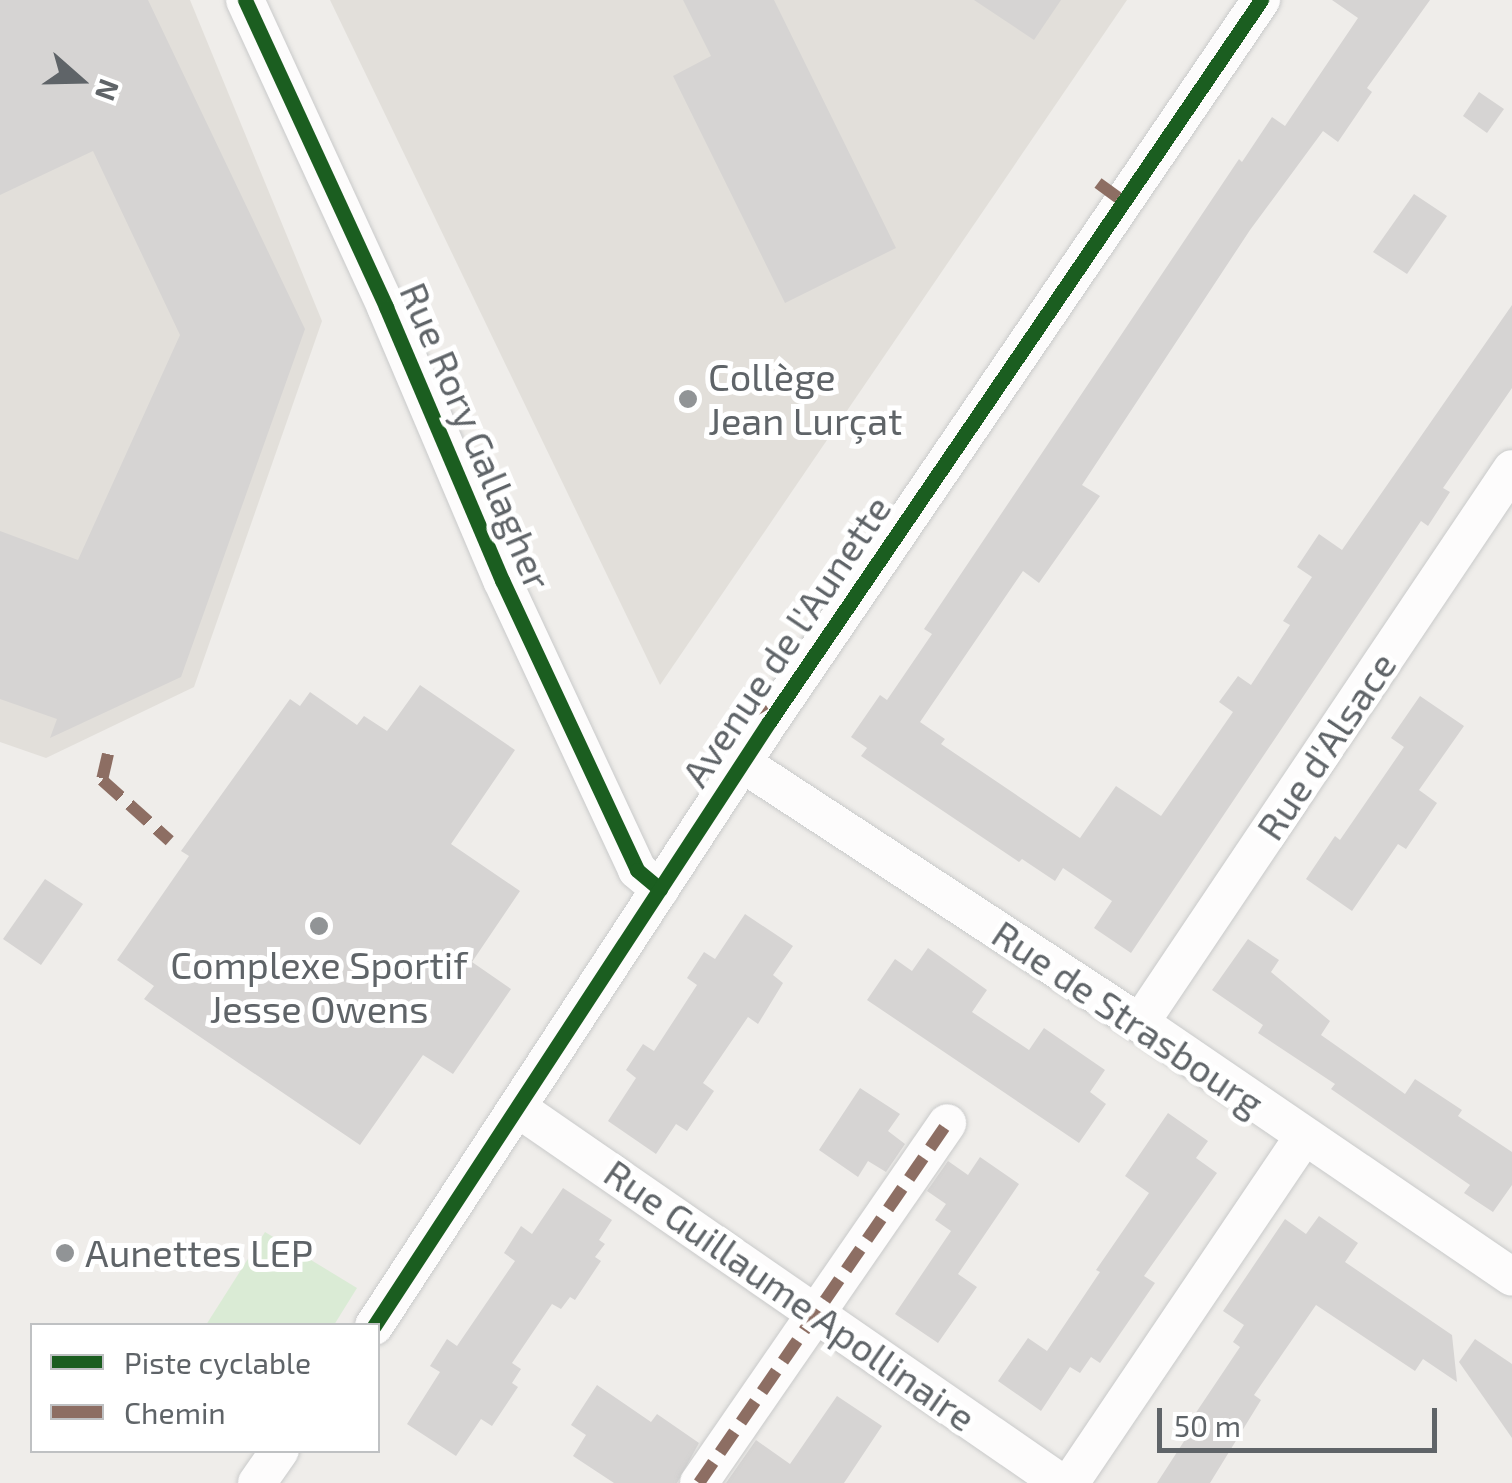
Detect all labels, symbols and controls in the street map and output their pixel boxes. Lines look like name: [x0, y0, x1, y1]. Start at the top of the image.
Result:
north arrow: [30, 30, 130, 130]
text: N: [89, 75, 128, 106]
street label: Rue Rory Gallagher: [391, 275, 561, 597]
place label: Collège Jean Lurçat: [708, 354, 903, 444]
marker: Collège Jean Lurçat: [677, 388, 699, 410]
street label: Avenue de l'Aunette: [672, 487, 900, 795]
street label: Rue d'Alsace: [1247, 644, 1405, 848]
street label: Rue de Strasbourg: [984, 911, 1272, 1125]
marker: Complexe Sportif Jesse Owens: [308, 915, 330, 937]
place label: Complexe Sportif Jesse Owens: [170, 942, 468, 1032]
street label: Rue Guillaume Apollinaire: [595, 1149, 985, 1441]
place label: Aunettes LEP: [85, 1230, 313, 1276]
marker: Aunettes LEP: [54, 1242, 76, 1264]
legend: [30, 1323, 380, 1453]
text: Piste cyclable: [124, 1344, 311, 1380]
scale bar: [1162, 1388, 1442, 1450]
text: Chemin: [124, 1394, 226, 1430]
text: 50 m: [1174, 1407, 1241, 1443]

